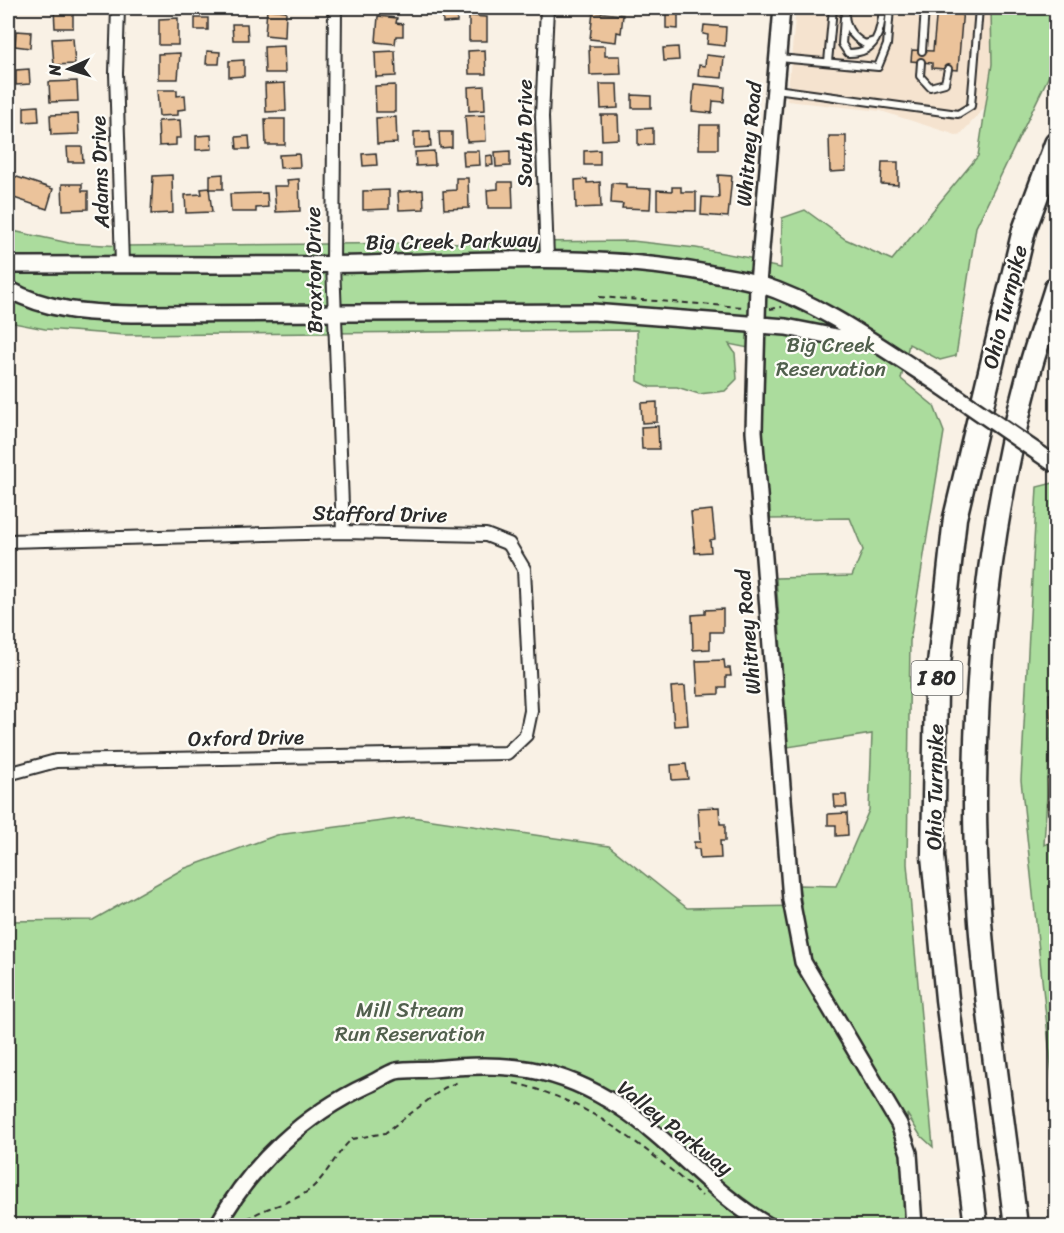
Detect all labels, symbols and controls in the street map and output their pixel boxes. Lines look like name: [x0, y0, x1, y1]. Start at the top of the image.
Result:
north arrow: [39, 39, 99, 99]
text: N: [40, 63, 69, 78]
street label: Whitney Road: [725, 78, 774, 208]
street label: South Drive: [506, 79, 544, 187]
street label: Adams Drive: [79, 115, 121, 230]
street label: Broxton Drive: [294, 206, 334, 334]
street label: Big Creek Parkway: [365, 220, 539, 262]
street label: Ohio Turnpike: [971, 241, 1039, 373]
park label: Big Creek Reservation: [776, 326, 886, 388]
street label: Stafford Drive: [312, 494, 448, 534]
street label: Whitney Road: [723, 566, 772, 696]
road number: I 80: [912, 661, 962, 695]
street label: Oxford Drive: [188, 718, 304, 758]
street label: Ohio Turnpike: [915, 723, 955, 851]
park label: Mill Stream Run Reservation: [335, 991, 485, 1053]
street label: Valley Parkway: [608, 1070, 742, 1186]

